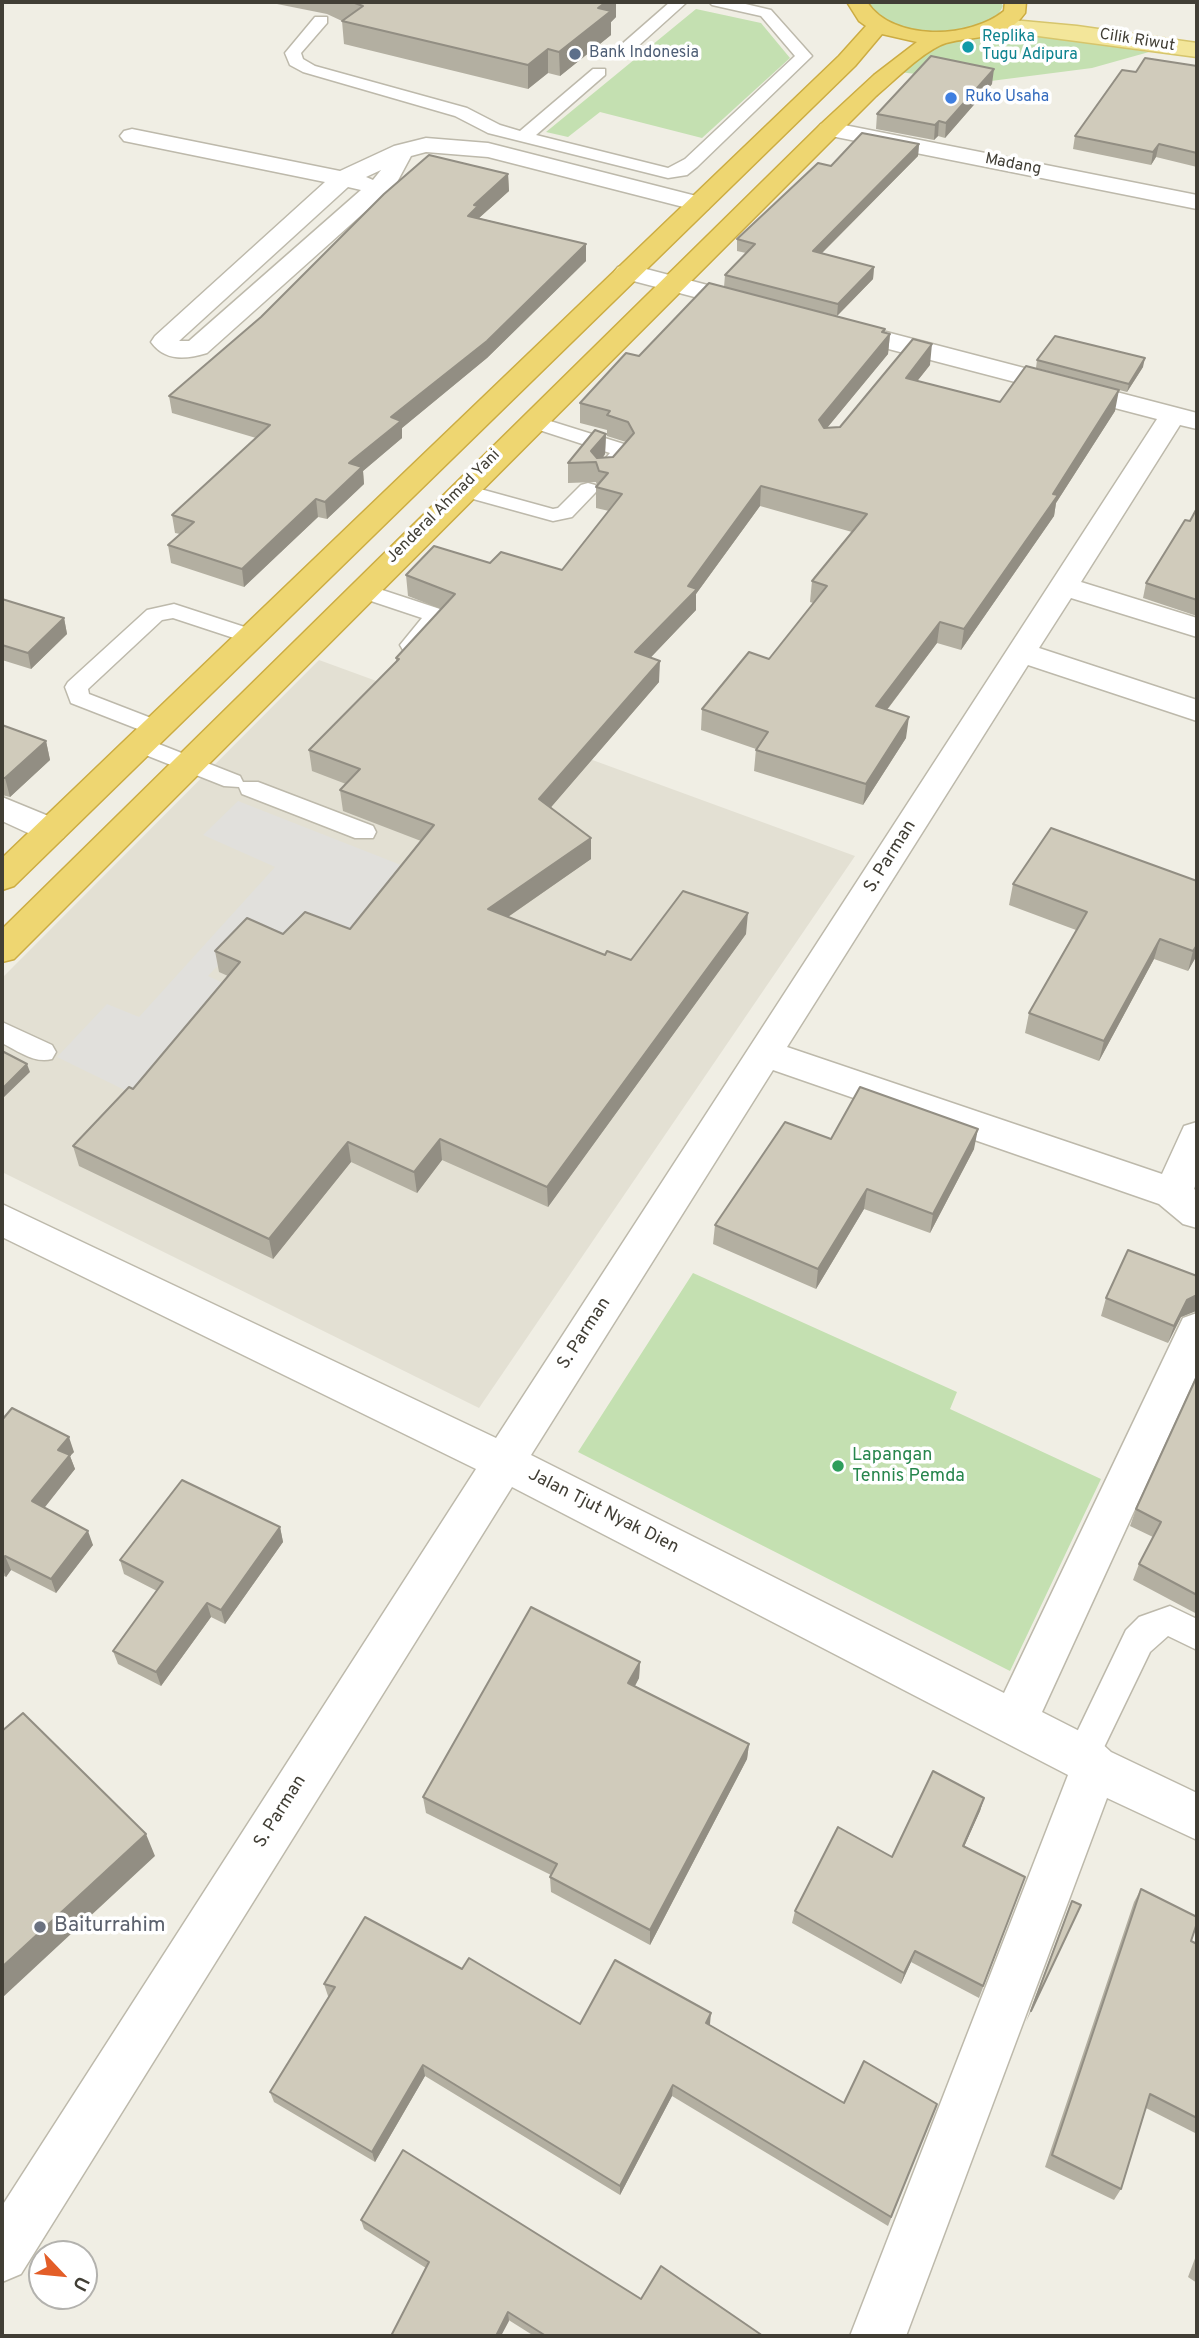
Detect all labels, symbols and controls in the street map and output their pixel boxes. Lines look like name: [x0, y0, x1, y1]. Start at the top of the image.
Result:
street label: Cilik Riwut: [1098, 26, 1176, 56]
place label: Replika Tugu Adipura: [982, 28, 1078, 66]
marker: Replika Tugu Adipura: [960, 39, 976, 55]
place label: Bank Indonesia: [589, 44, 699, 64]
marker: Bank Indonesia: [567, 46, 583, 62]
place label: Ruko Usaha: [965, 88, 1049, 108]
marker: Ruko Usaha: [943, 90, 959, 106]
street label: Madang: [983, 150, 1043, 180]
street label: Jenderal Ahmad Yani: [383, 446, 505, 568]
street label: S. Parman: [860, 817, 922, 897]
street label: S. Parman: [554, 1294, 616, 1374]
place label: Lapangan Tennis Pemda: [852, 1445, 965, 1488]
marker: Lapangan Tennis Pemda: [830, 1458, 846, 1474]
street label: Jalan Tjut Nyak Dien: [524, 1465, 682, 1559]
street label: S. Parman: [250, 1772, 312, 1852]
place label: Baiturrahim: [54, 1914, 166, 1940]
marker: Baiturrahim: [32, 1919, 48, 1935]
north arrow: [28, 2240, 98, 2310]
text: U: [66, 2272, 94, 2295]

